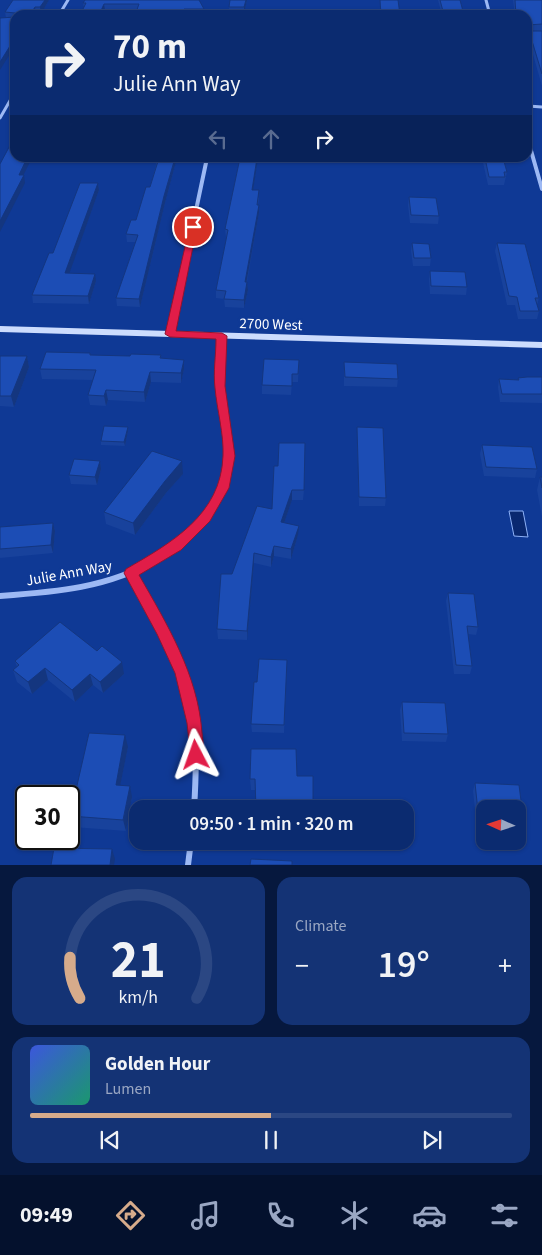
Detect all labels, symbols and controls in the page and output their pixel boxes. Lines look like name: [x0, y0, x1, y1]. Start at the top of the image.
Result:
text: 70 m: [113, 22, 187, 72]
icon: right: [30, 30, 95, 95]
text: Julie Ann Way: [113, 68, 241, 100]
icon: left: [204, 125, 232, 153]
icon: ahead: [257, 125, 285, 153]
icon: right: [310, 125, 338, 153]
pin: [172, 206, 214, 248]
icon: arrive: [179, 213, 207, 241]
street label: 2700 West: [239, 313, 303, 336]
street label: Julie Ann Way: [24, 556, 114, 591]
position arrow: [169, 728, 221, 780]
speed limit sign: 30: [15, 785, 80, 850]
north arrow: [476, 800, 526, 850]
map controls: [476, 800, 526, 850]
text: 09:50 · 1 min · 320 m: [189, 811, 354, 838]
text: Climate: [295, 915, 346, 937]
text: 21: [111, 924, 166, 998]
text: 19°: [377, 938, 430, 992]
text: −: [295, 946, 309, 986]
text: +: [498, 946, 512, 986]
text: km/h: [119, 985, 158, 1010]
text: Golden Hour: [105, 1051, 210, 1078]
text: Lumen: [105, 1078, 151, 1100]
icon: previous: [96, 1126, 124, 1154]
icon: pause: [257, 1126, 285, 1154]
icon: next: [418, 1126, 446, 1154]
icon: directions: [113, 1198, 148, 1233]
icon: music: [188, 1198, 223, 1233]
icon: phone: [263, 1198, 298, 1233]
icon: climate: [337, 1198, 372, 1233]
icon: car: [412, 1198, 447, 1233]
icon: filters: [487, 1198, 522, 1233]
text: 09:49: [20, 1199, 73, 1231]

